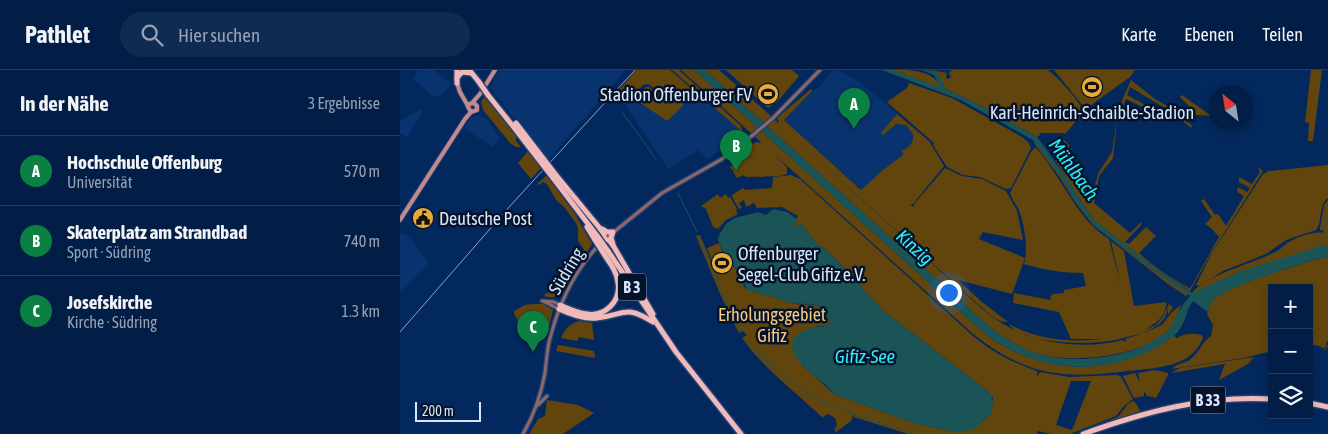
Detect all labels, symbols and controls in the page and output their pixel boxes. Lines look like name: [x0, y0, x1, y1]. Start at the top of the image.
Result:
search box: [120, 12, 470, 57]
text: Pathlet: [25, 21, 90, 48]
icon: search: [138, 21, 166, 49]
text: Hier suchen: [178, 24, 260, 46]
text: Karte: [1121, 24, 1156, 45]
text: Ebenen: [1184, 24, 1234, 45]
text: Teilen: [1262, 24, 1303, 45]
sports icon: Karl-Heinrich-Schaible-Stadion: [1080, 75, 1104, 99]
sports icon: Stadion Offenburger FV: [756, 82, 780, 106]
place label: Stadion Offenburger FV: [600, 84, 752, 105]
north arrow: [1208, 85, 1253, 130]
pin: A: [838, 88, 870, 129]
text: In der Nähe: [20, 91, 109, 115]
text: 3 Ergebnisse: [308, 94, 380, 112]
place label: Karl-Heinrich-Schaible-Stadion: [990, 102, 1194, 123]
pin: B: [720, 130, 752, 171]
water label: Mühlbach: [1044, 134, 1104, 204]
text: Hochschule Offenburg: [67, 151, 222, 173]
text: A: [32, 162, 40, 180]
text: 570 m: [344, 162, 380, 180]
text: Universität: [67, 173, 132, 191]
public building icon: Deutsche Post: [411, 206, 435, 230]
place label: Deutsche Post: [439, 208, 532, 229]
text: Skaterplatz am Strandbad: [67, 221, 247, 243]
water label: Kinzig: [892, 225, 938, 269]
text: B: [32, 232, 40, 250]
text: 740 m: [344, 232, 380, 250]
text: Sport · Südring: [67, 243, 151, 261]
place label: Offenburger Segel-Club Gifiz e.V.: [738, 243, 866, 285]
street label: Südring: [544, 244, 588, 298]
sports icon: Offenburger Segel-Club Gifiz e.V.: [710, 251, 734, 275]
road number: B 3: [618, 273, 646, 300]
your location: [936, 280, 962, 306]
map controls: [1268, 284, 1313, 419]
button: +: [1268, 284, 1313, 329]
text: Josefskirche: [67, 291, 152, 313]
text: C: [32, 302, 40, 320]
text: 1.3 km: [341, 302, 380, 320]
park label: Erholungsgebiet Gifiz: [718, 304, 826, 346]
pin: C: [517, 311, 549, 352]
text: Kirche · Südring: [67, 313, 157, 331]
button: −: [1268, 329, 1313, 374]
water label: Gifiz-See: [835, 345, 895, 367]
button: layers: [1268, 374, 1313, 419]
road number: B 33: [1190, 386, 1226, 414]
scale bar: [415, 399, 481, 422]
text: 200 m: [422, 403, 454, 419]

